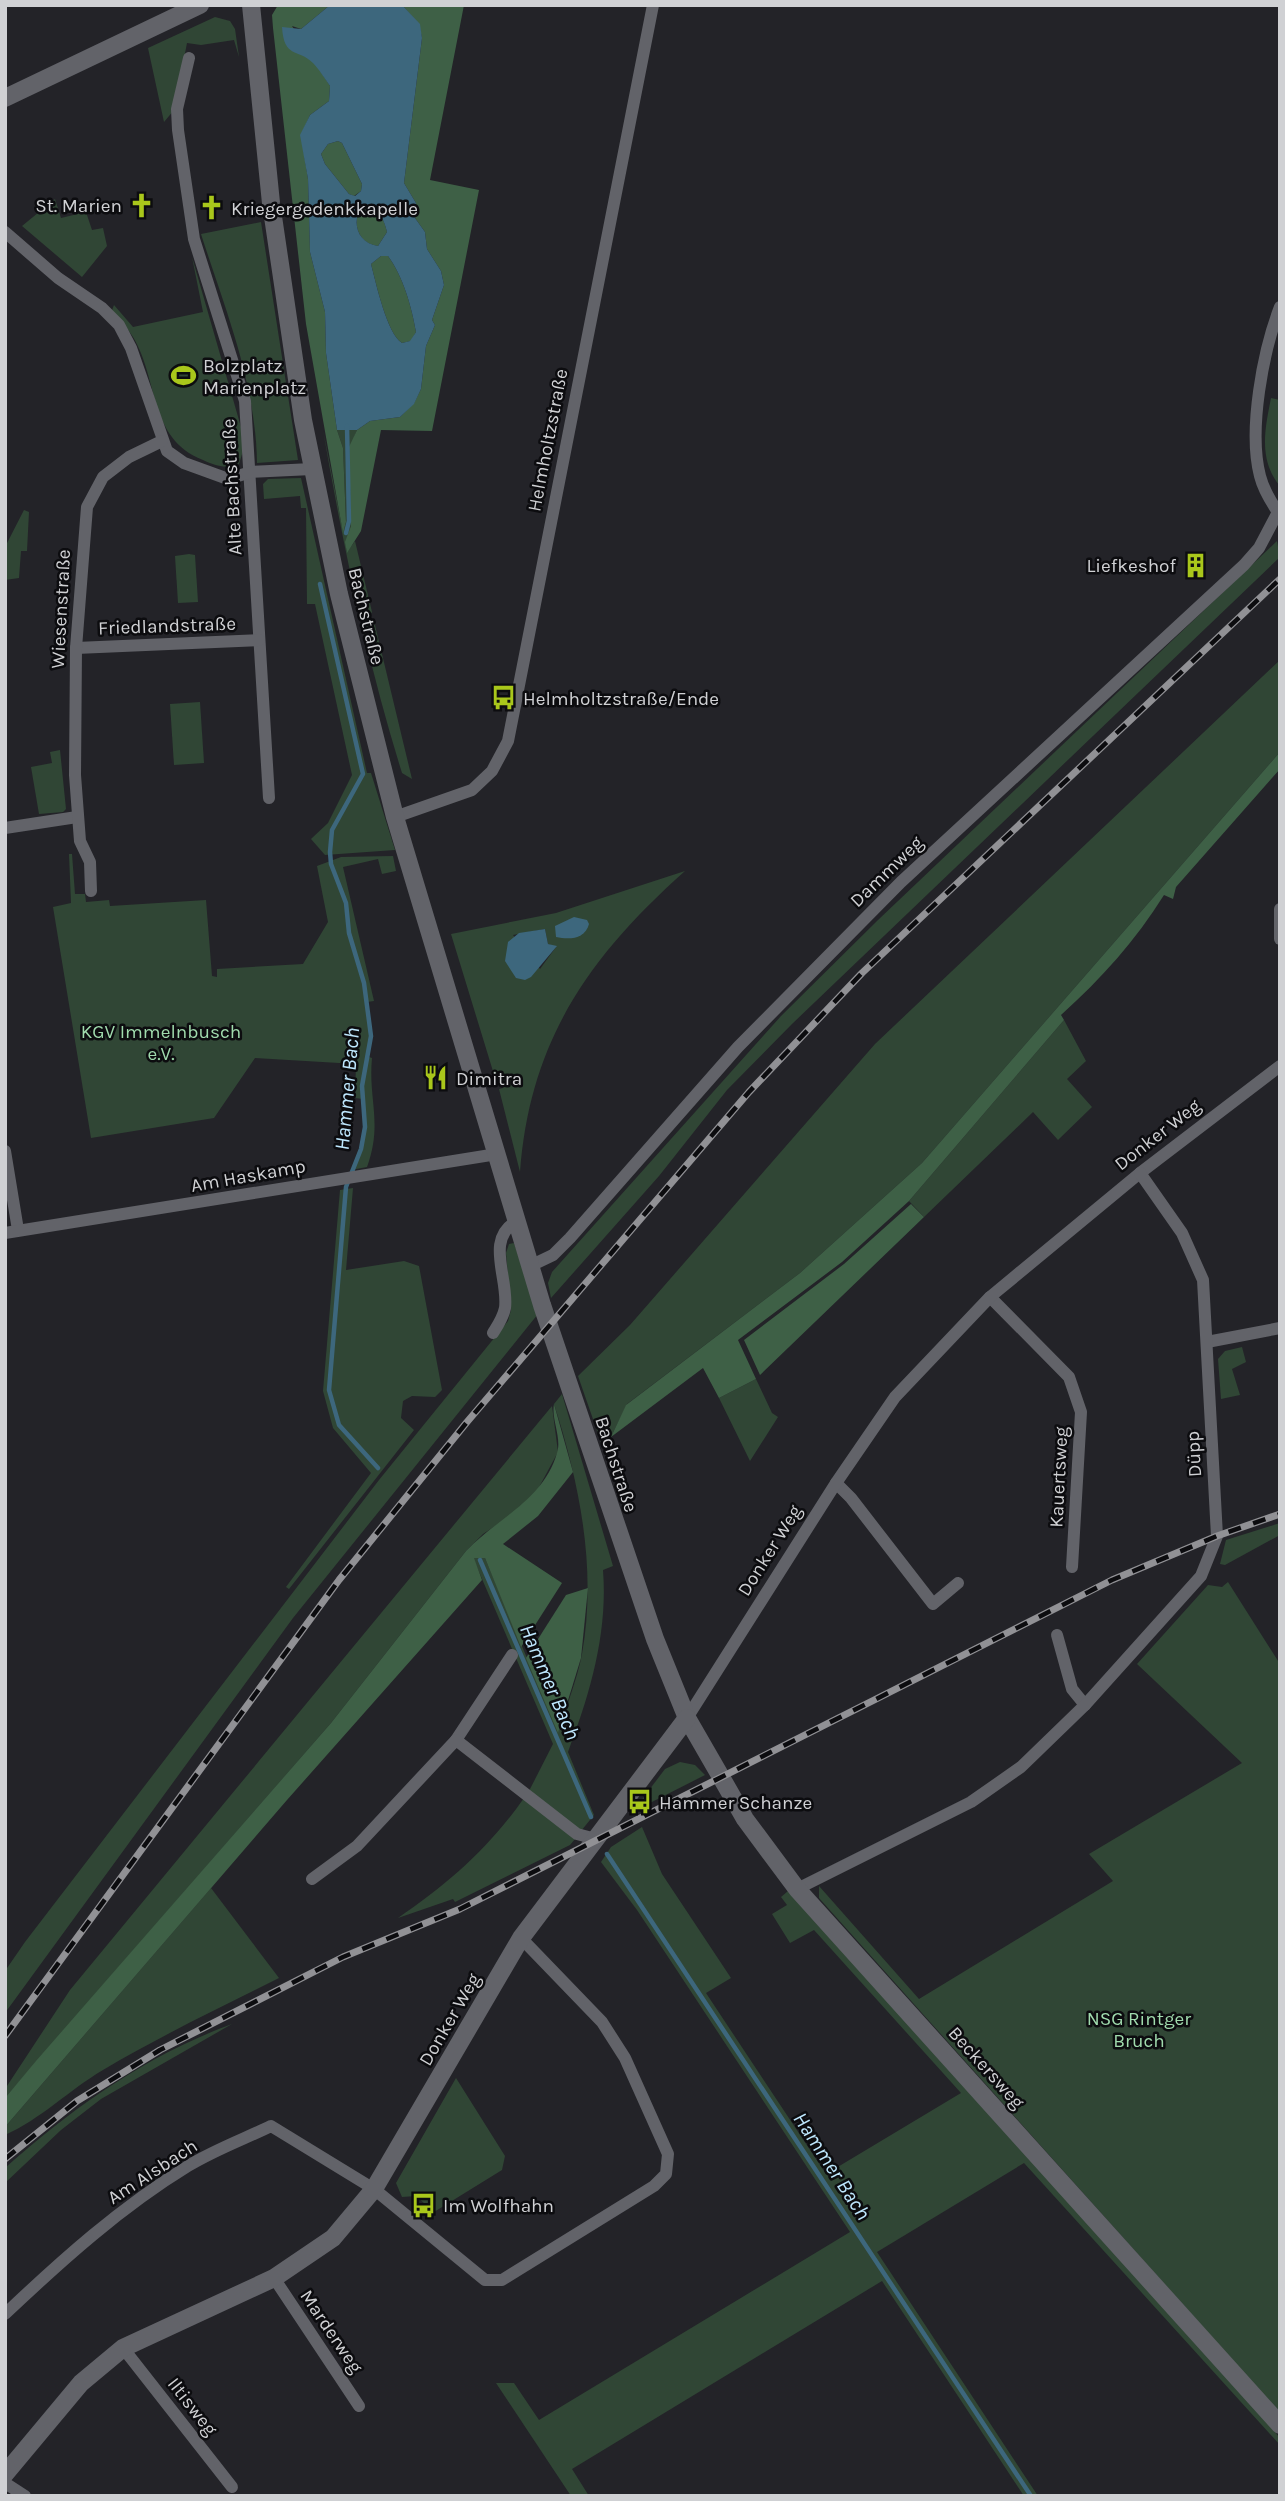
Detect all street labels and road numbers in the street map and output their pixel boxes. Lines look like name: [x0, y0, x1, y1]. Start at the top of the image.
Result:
street label: Helmholtzstraße: [523, 367, 573, 513]
street label: Alte Bachstraße: [217, 418, 247, 556]
street label: Wiesenstraße: [47, 549, 75, 669]
street label: Bachstraße: [343, 565, 389, 667]
street label: Friedlandstraße: [98, 613, 236, 639]
street label: Dammweg: [846, 831, 928, 912]
street label: Donker Weg: [1110, 1094, 1205, 1175]
street label: Am Haskamp: [189, 1155, 307, 1197]
street label: Bachstraße: [590, 1414, 642, 1515]
street label: Kauertsweg: [1045, 1426, 1073, 1528]
street label: Düpp: [1182, 1430, 1206, 1478]
street label: Donker Weg: [733, 1501, 807, 1600]
street label: Donker Weg: [415, 1969, 485, 2070]
street label: Beckersweg: [944, 2022, 1029, 2113]
street label: Am Alsbach: [104, 2135, 201, 2209]
street label: Marderweg: [295, 2286, 367, 2378]
street label: Iltisweg: [163, 2373, 222, 2440]

